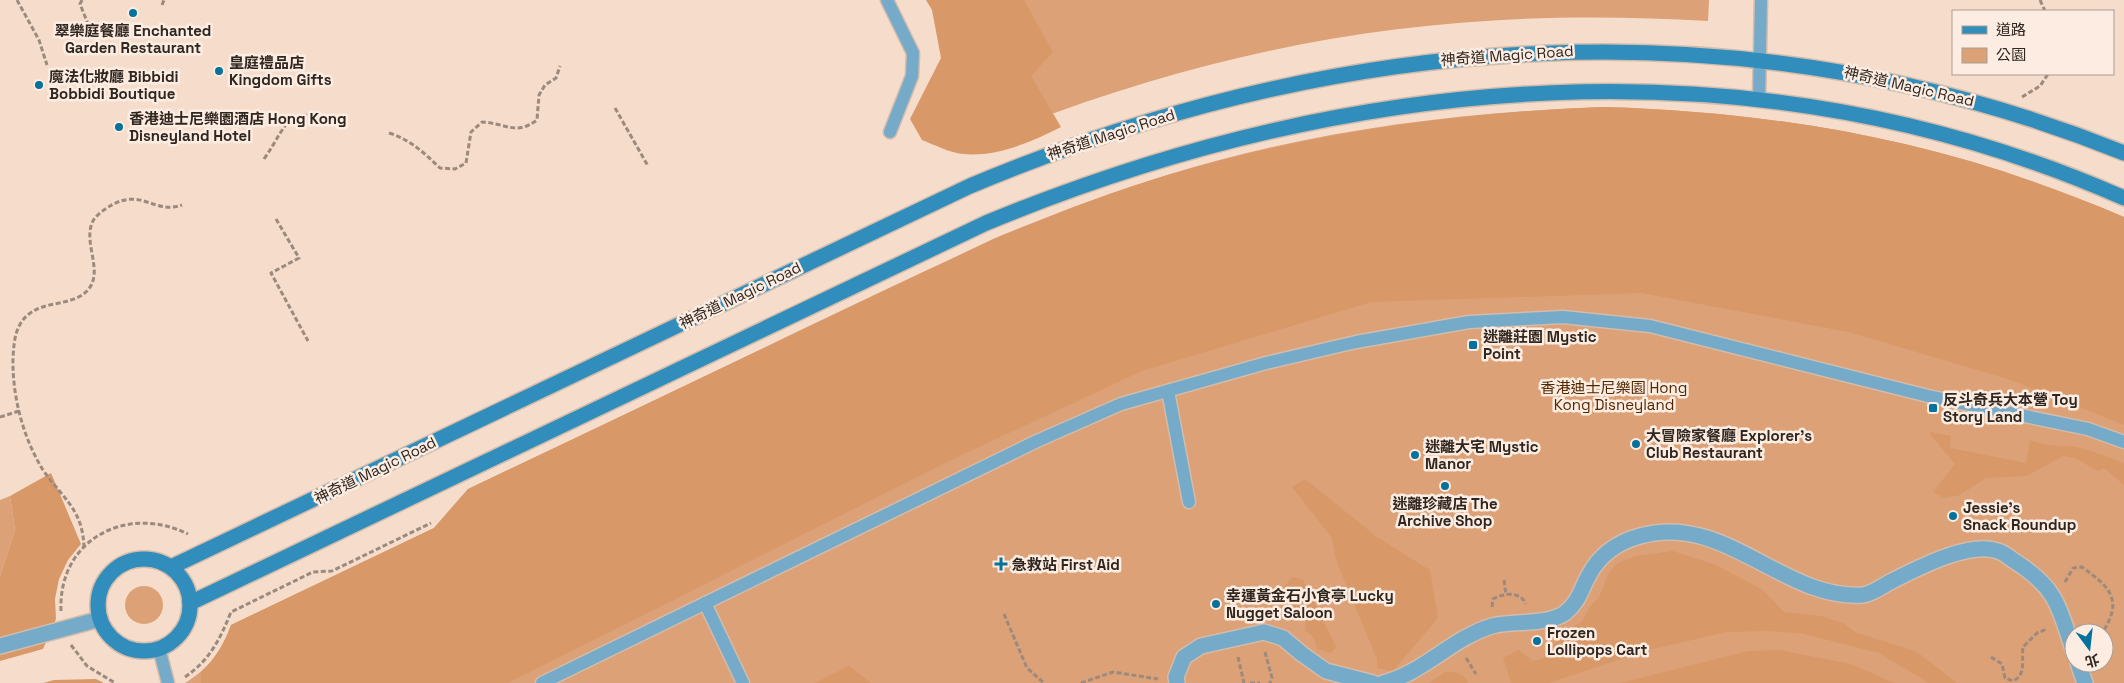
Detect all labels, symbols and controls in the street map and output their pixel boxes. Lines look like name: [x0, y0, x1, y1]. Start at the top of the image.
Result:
marker: 翠樂庭餐廳 Enchanted Garden Restaurant: [127, 7, 139, 19]
legend: [1952, 10, 2114, 75]
text: 道路: [1996, 20, 2026, 39]
place label: 翠樂庭餐廳 Enchanted Garden Restaurant: [55, 21, 211, 57]
street label: 神奇道 Magic Road: [1440, 41, 1574, 69]
text: 公園: [1996, 45, 2026, 64]
place label: 皇庭禮品店 Kingdom Gifts: [229, 53, 332, 89]
street label: 神奇道 Magic Road: [1842, 62, 1976, 110]
marker: 皇庭禮品店 Kingdom Gifts: [213, 65, 225, 77]
place label: 魔法化妝廳 Bibbidi Bobbidi Boutique: [49, 67, 178, 103]
marker: 魔法化妝廳 Bibbidi Bobbidi Boutique: [33, 79, 45, 91]
street label: 神奇道 Magic Road: [1045, 104, 1177, 164]
place label: 香港迪士尼樂園酒店 Hong Kong Disneyland Hotel: [129, 109, 347, 145]
marker: 香港迪士尼樂園酒店 Hong Kong Disneyland Hotel: [113, 121, 125, 133]
street label: 神奇道 Magic Road: [676, 257, 804, 333]
place label: 迷離莊園 Mystic Point: [1483, 327, 1597, 363]
marker: 迷離莊園 Mystic Point: [1467, 339, 1479, 351]
park label: 香港迪士尼樂園 Hong Kong Disneyland: [1541, 378, 1687, 414]
place label: 反斗奇兵大本營 Toy Story Land: [1943, 390, 2078, 426]
marker: 反斗奇兵大本營 Toy Story Land: [1927, 402, 1939, 414]
place label: 大冒險家餐廳 Explorer's Club Restaurant: [1646, 426, 1812, 462]
street label: 神奇道 Magic Road: [311, 432, 439, 508]
place label: 迷離大宅 Mystic Manor: [1425, 437, 1539, 473]
marker: 大冒險家餐廳 Explorer's Club Restaurant: [1630, 438, 1642, 450]
marker: 迷離大宅 Mystic Manor: [1409, 449, 1421, 461]
marker: 迷離珍藏店 The Archive Shop: [1439, 480, 1451, 492]
place label: 迷離珍藏店 The Archive Shop: [1392, 494, 1498, 530]
place label: Jessie's Snack Roundup: [1963, 498, 2076, 534]
marker: Jessie's Snack Roundup: [1947, 510, 1959, 522]
place label: 急救站 First Aid: [1012, 555, 1120, 574]
marker: 急救站 First Aid: [994, 557, 1008, 571]
place label: 幸運黃金石小食亭 Lucky Nugget Saloon: [1226, 586, 1394, 622]
marker: 幸運黃金石小食亭 Lucky Nugget Saloon: [1210, 598, 1222, 610]
place label: Frozen Lollipops Cart: [1547, 623, 1648, 659]
north arrow: [2064, 623, 2114, 673]
marker: Frozen Lollipops Cart: [1531, 635, 1543, 647]
text: 北: [2083, 650, 2101, 671]

